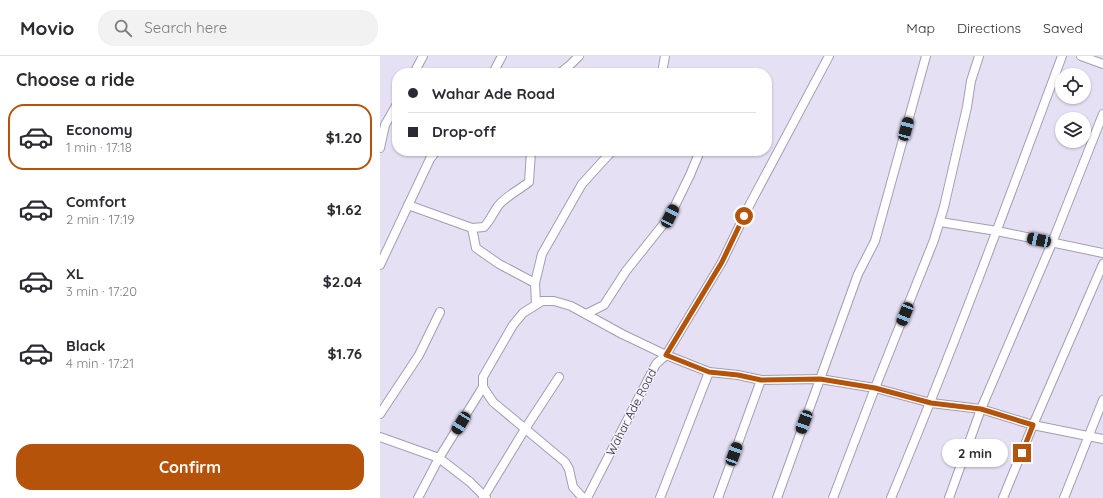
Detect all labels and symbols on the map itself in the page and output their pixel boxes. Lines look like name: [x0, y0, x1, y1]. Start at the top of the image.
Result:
car: [897, 116, 915, 142]
car: [659, 203, 681, 229]
route start: [735, 207, 753, 225]
car: [1026, 232, 1052, 248]
car: [895, 301, 915, 327]
street label: Wahar Ade Road: [603, 366, 659, 458]
car: [794, 409, 814, 435]
car: [450, 410, 472, 436]
callout: 2 min: [942, 439, 1008, 467]
car: [724, 441, 744, 467]
route end: [1013, 444, 1031, 462]

